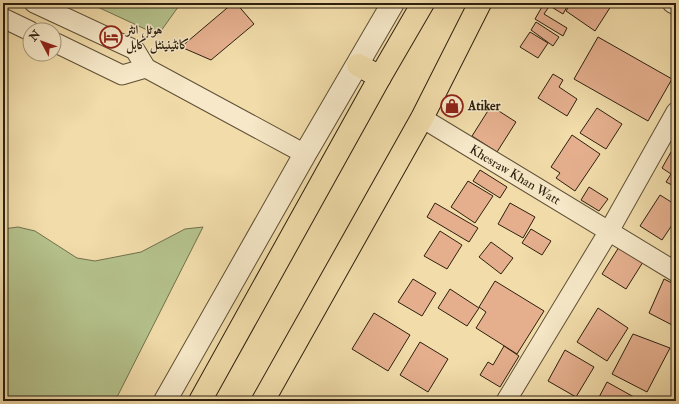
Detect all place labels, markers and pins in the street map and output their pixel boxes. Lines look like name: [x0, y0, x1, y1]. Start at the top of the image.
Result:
place label: ہوٹل انٹر کانٹینینٹل کابل: [124, 22, 189, 54]
hotel icon: ہوٹل انٹر کانٹینینٹل کابل: [98, 24, 124, 50]
shop icon: Atiker: [439, 93, 465, 119]
place label: Atiker: [467, 98, 501, 114]

